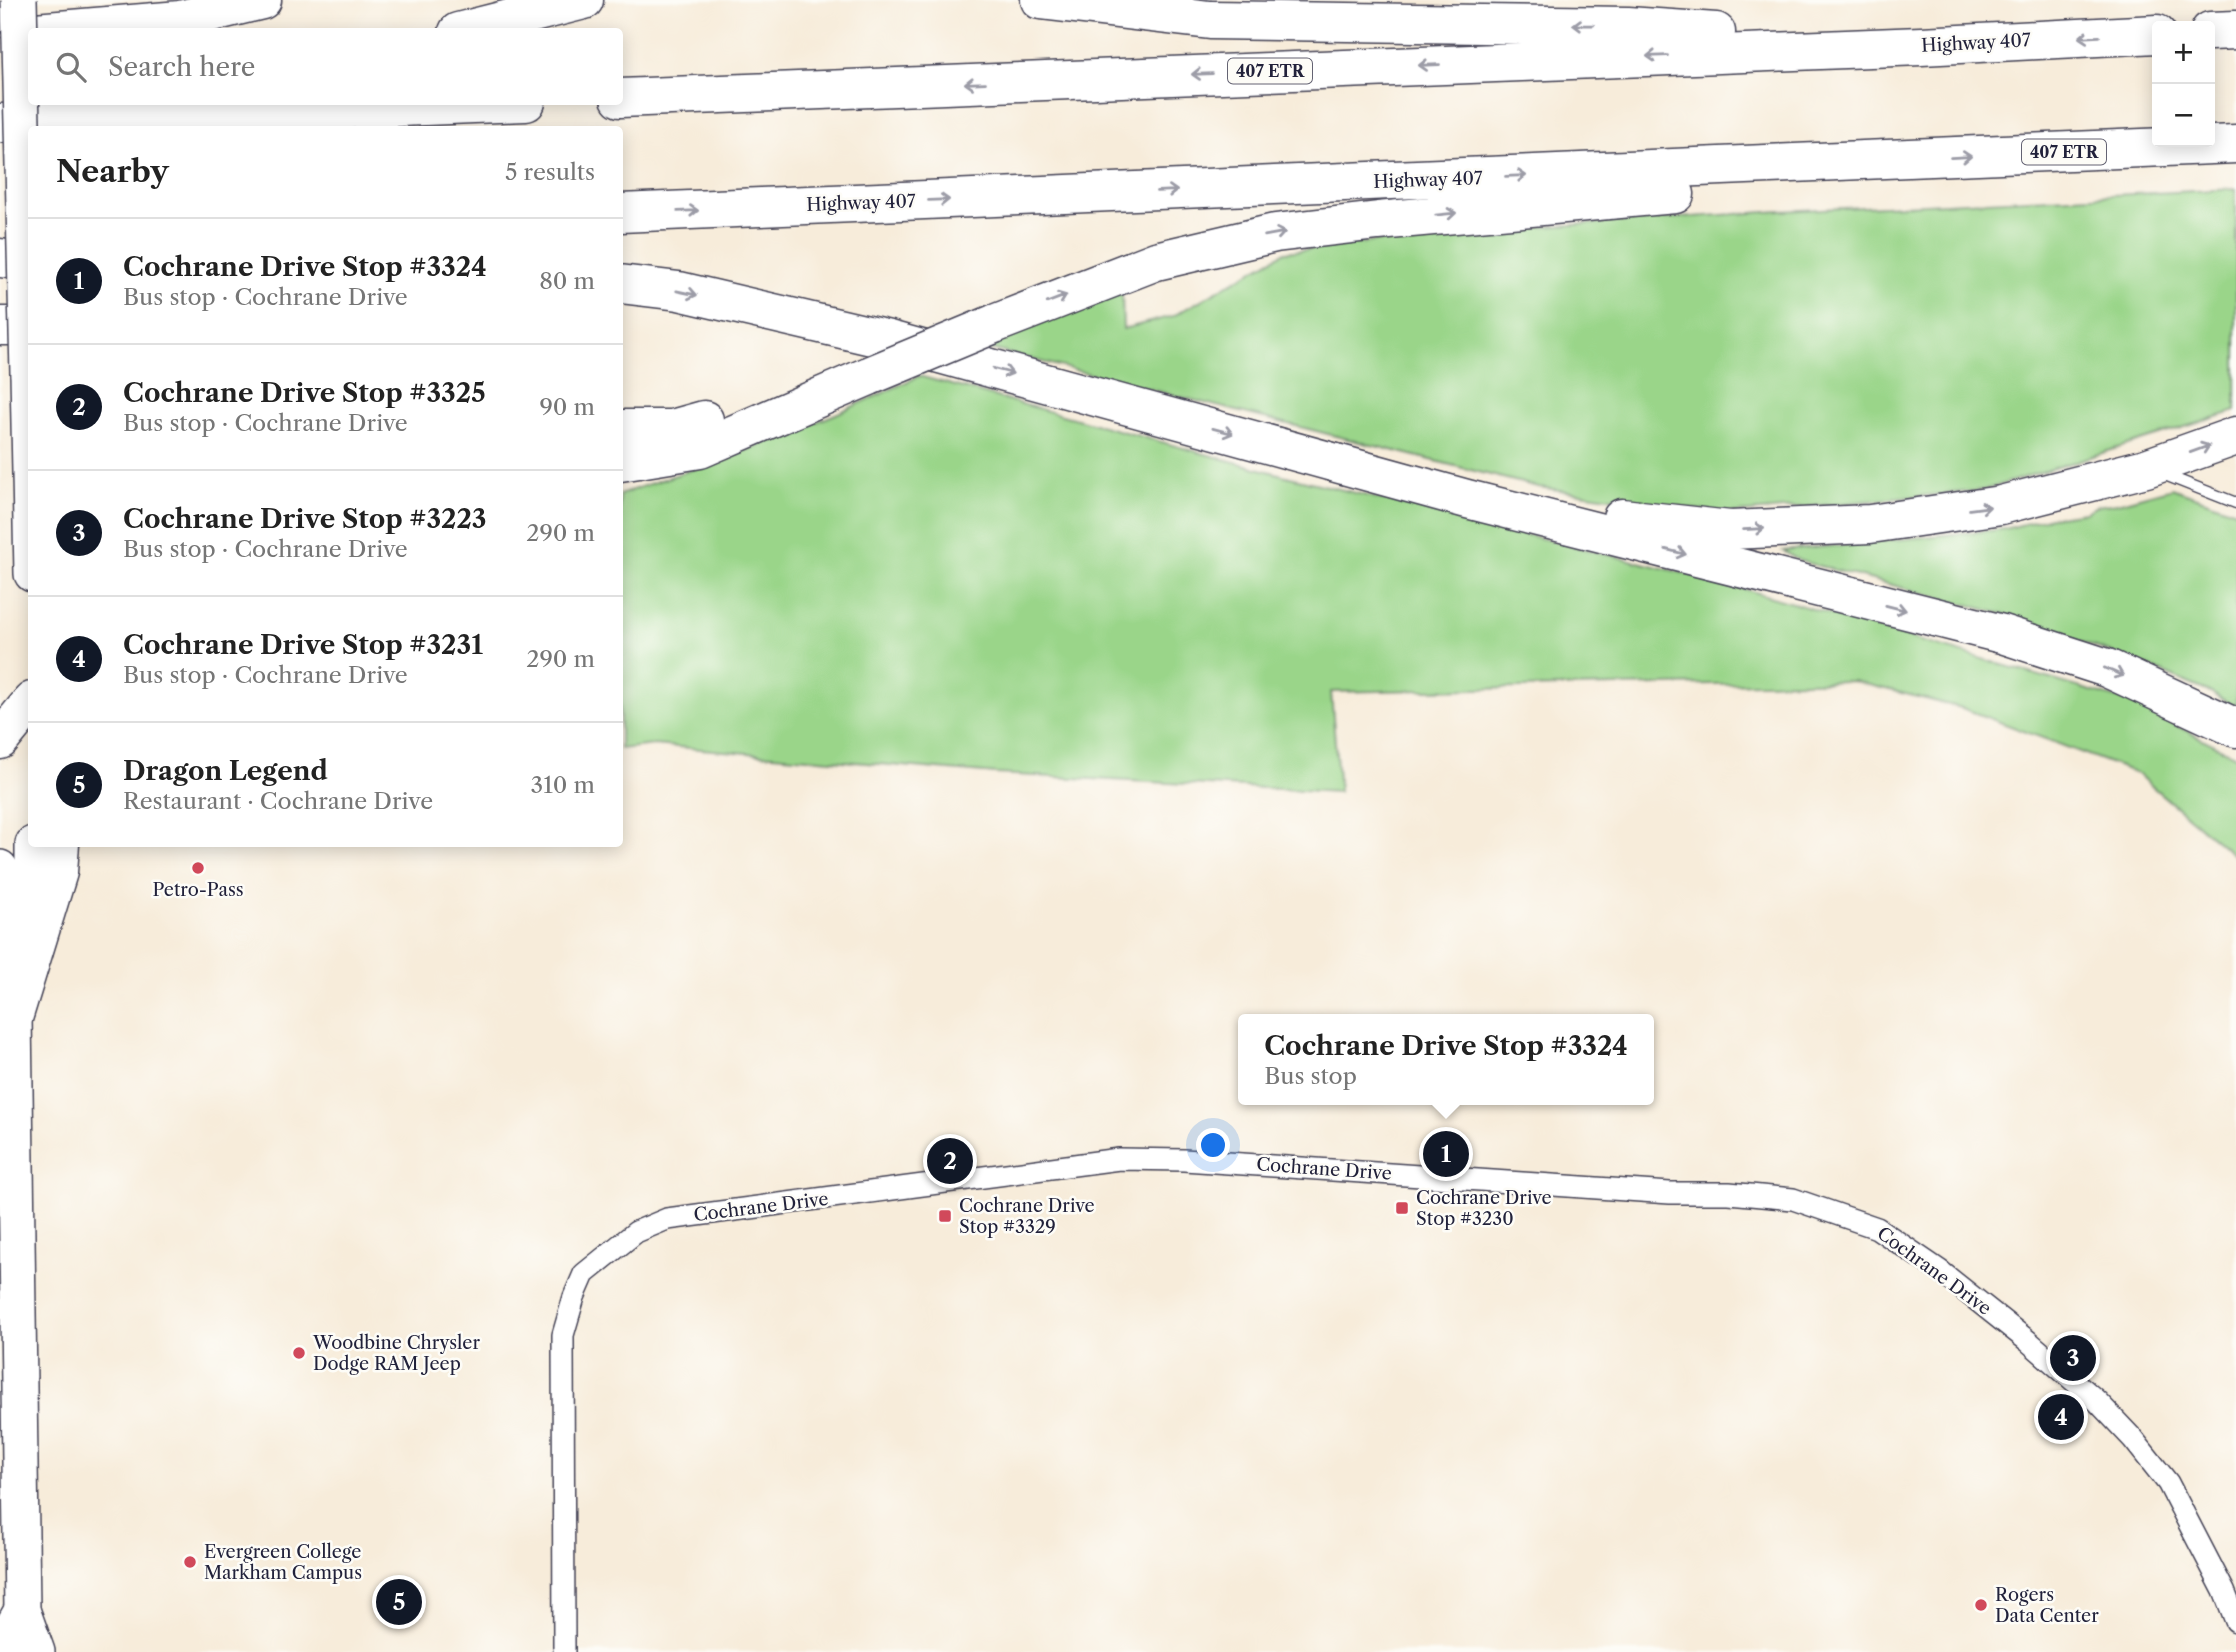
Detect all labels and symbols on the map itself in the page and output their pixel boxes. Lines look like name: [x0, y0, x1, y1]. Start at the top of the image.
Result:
one-way arrow: [1572, 19, 1595, 32]
street label: Highway 407: [1921, 29, 2031, 57]
one-way arrow: [2078, 31, 2101, 44]
one-way arrow: [1645, 49, 1668, 62]
road number: 407 ETR: [1228, 58, 1312, 83]
one-way arrow: [1418, 59, 1441, 72]
one-way arrow: [1191, 68, 1214, 81]
one-way arrow: [963, 77, 986, 90]
road number: 407 ETR: [2022, 140, 2106, 164]
one-way arrow: [1949, 150, 1972, 163]
street label: Highway 407: [1373, 167, 1483, 193]
one-way arrow: [1505, 169, 1528, 182]
one-way arrow: [1155, 184, 1178, 197]
street label: Highway 407: [806, 190, 916, 216]
one-way arrow: [928, 194, 951, 207]
one-way arrow: [676, 204, 699, 217]
one-way arrow: [1435, 208, 1457, 221]
one-way arrow: [1263, 227, 1286, 240]
one-way arrow: [675, 287, 698, 300]
one-way arrow: [1046, 291, 1068, 304]
one-way arrow: [991, 365, 1014, 378]
one-way arrow: [1211, 425, 1233, 438]
one-way arrow: [2188, 442, 2210, 454]
one-way arrow: [1968, 501, 1991, 514]
one-way arrow: [1742, 522, 1765, 535]
one-way arrow: [1664, 546, 1687, 559]
one-way arrow: [1885, 602, 1907, 615]
one-way arrow: [2103, 666, 2125, 679]
marker: Petro-Pass: [190, 860, 206, 876]
place label: Petro-Pass: [152, 879, 244, 901]
your location: [1196, 1128, 1230, 1162]
pin: 1: [1423, 1128, 1469, 1180]
pin: 2: [927, 1135, 973, 1187]
street label: Cochrane Drive: [1256, 1153, 1392, 1185]
place label: Cochrane Drive Stop #3230: [1416, 1187, 1552, 1230]
street label: Cochrane Drive: [692, 1188, 830, 1226]
place label: Cochrane Drive Stop #3329: [959, 1195, 1095, 1238]
marker: Cochrane Drive Stop #3230: [1394, 1200, 1410, 1216]
marker: Cochrane Drive Stop #3329: [937, 1208, 953, 1224]
street label: Cochrane Drive: [1873, 1222, 1995, 1320]
place label: Woodbine Chrysler Dodge RAM Jeep: [312, 1332, 480, 1375]
pin: 3: [2050, 1332, 2096, 1384]
marker: Woodbine Chrysler Dodge RAM Jeep: [291, 1345, 307, 1361]
pin: 4: [2038, 1391, 2084, 1443]
place label: Evergreen College Markham Campus: [204, 1541, 362, 1584]
marker: Evergreen College Markham Campus: [182, 1554, 198, 1570]
pin: 5: [376, 1576, 422, 1628]
place label: Rogers Data Center: [1995, 1584, 2099, 1627]
marker: Rogers Data Center: [1973, 1597, 1989, 1613]

